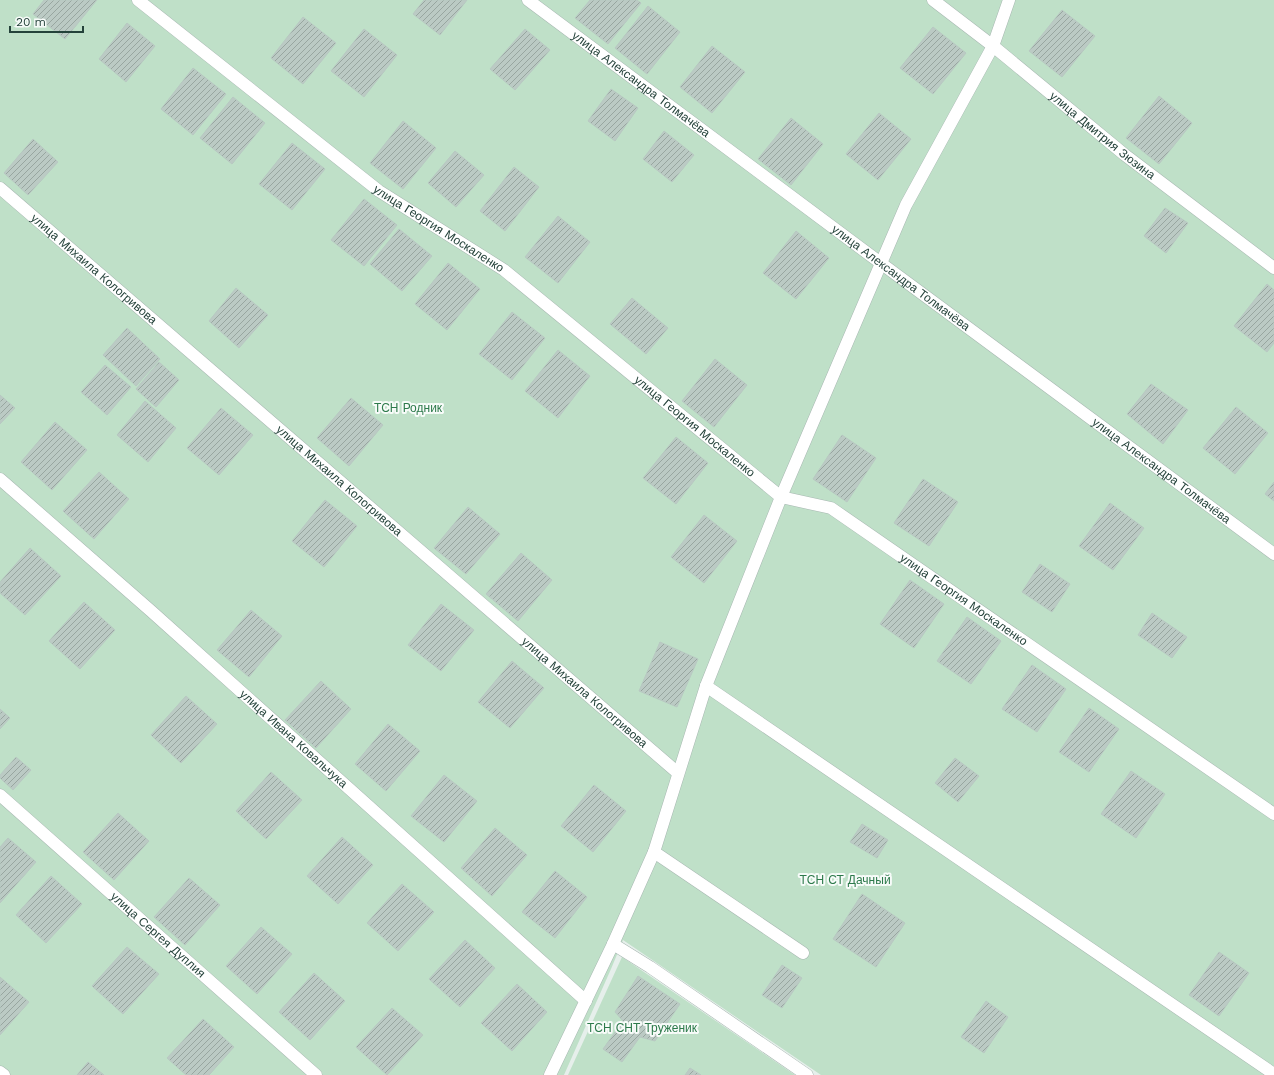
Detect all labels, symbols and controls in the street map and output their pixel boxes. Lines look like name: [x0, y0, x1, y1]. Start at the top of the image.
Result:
scale bar: [10, 8, 83, 34]
text: 20 m: [16, 15, 46, 29]
street label: улица Александра Толмачёва: [569, 28, 713, 140]
street label: улица Дмитрия Зюзина: [1047, 89, 1158, 182]
street label: улица Георгия Москаленко: [370, 182, 507, 275]
street label: улица Михаила Кологривова: [28, 211, 160, 327]
street label: улица Александра Толмачёва: [829, 222, 973, 334]
street label: улица Георгия Москаленко: [632, 373, 758, 480]
park label: ТСН Родник: [374, 401, 443, 415]
street label: улица Александра Толмачёва: [1089, 415, 1233, 527]
street label: улица Михаила Кологривова: [273, 423, 405, 539]
street label: улица Георгия Москаленко: [897, 551, 1030, 649]
street label: улица Михаила Кологривова: [519, 634, 651, 751]
street label: улица Ивана Ковальчука: [237, 687, 350, 791]
park label: ТСН СТ Дачный: [799, 873, 891, 887]
street label: улица Сергея Дуплия: [108, 889, 208, 981]
park label: ТСН СНТ Труженик: [587, 1021, 698, 1035]

